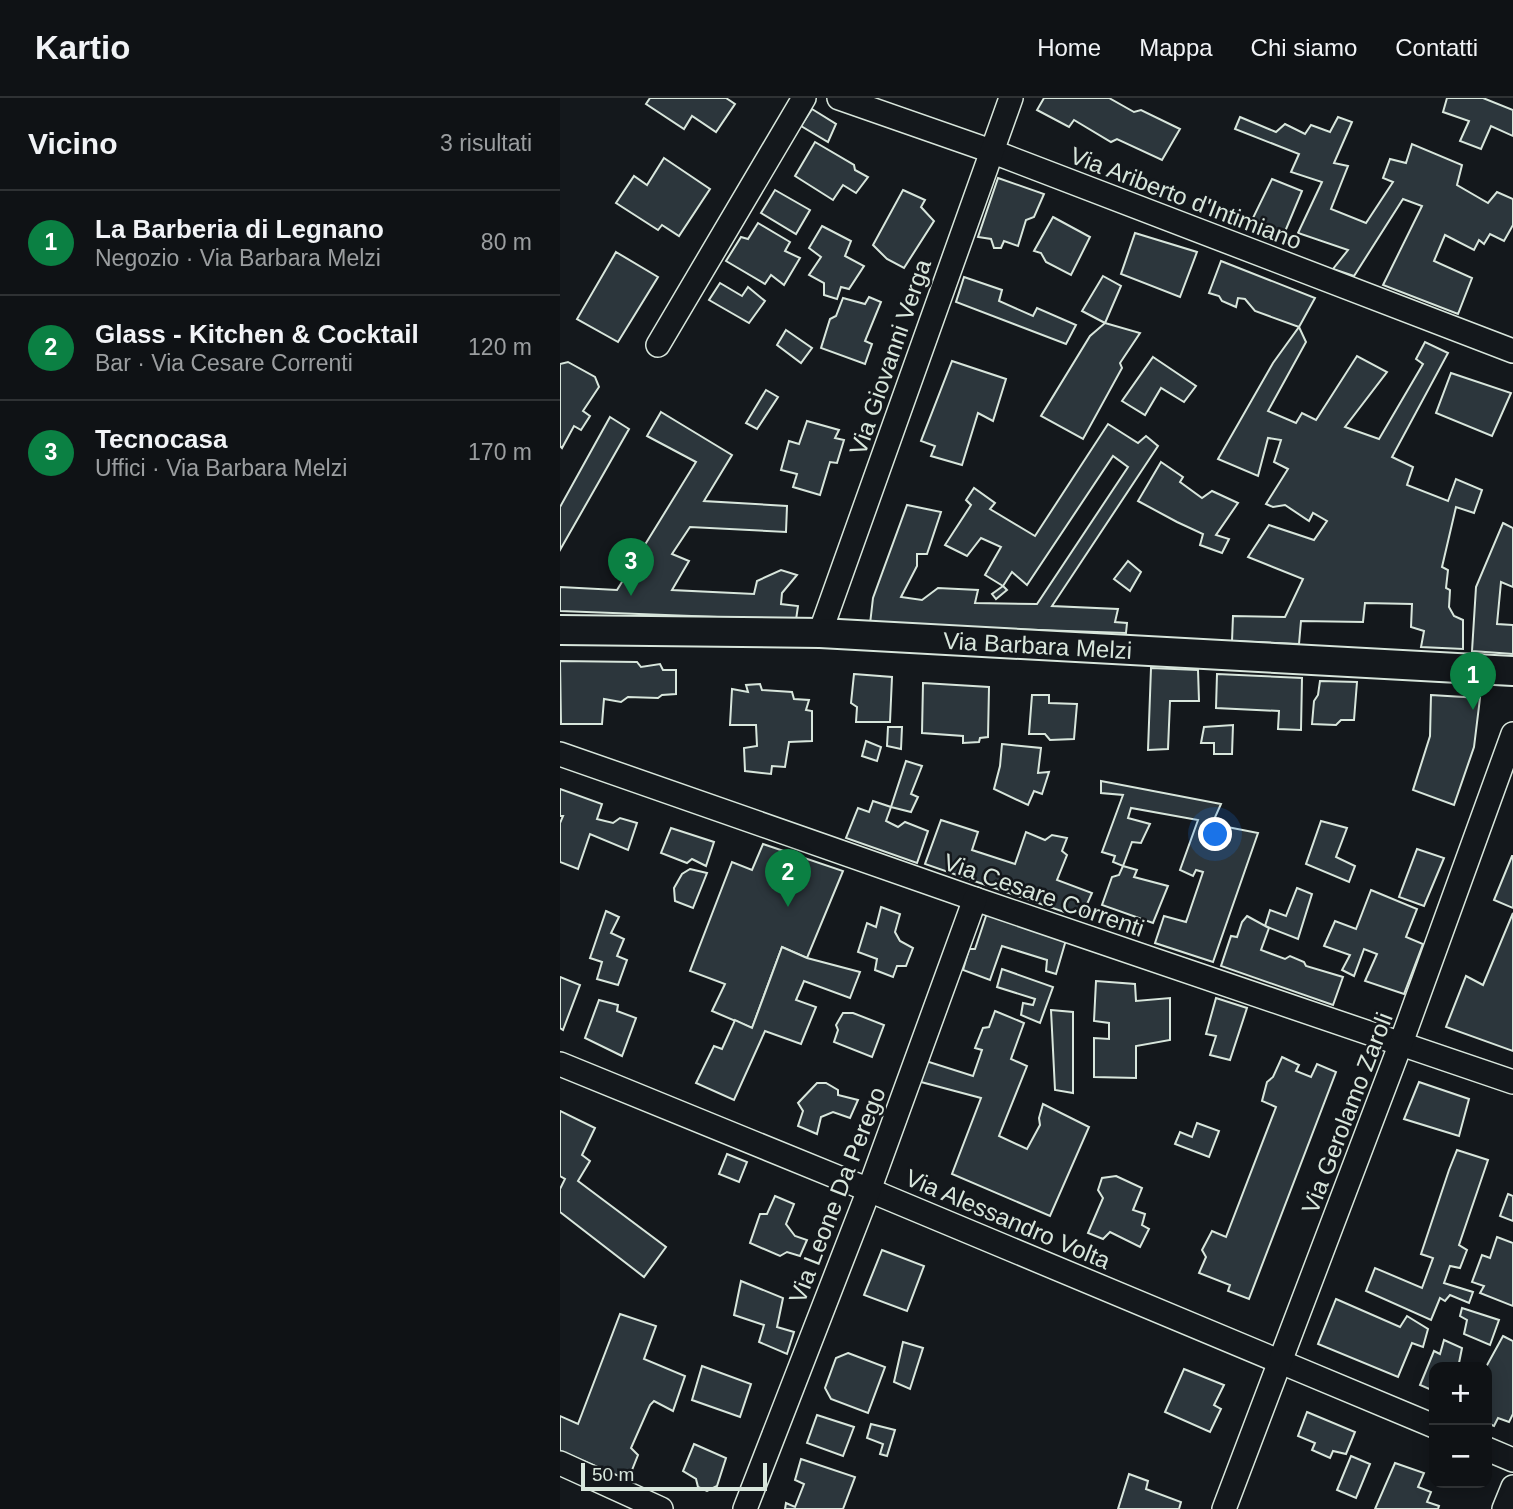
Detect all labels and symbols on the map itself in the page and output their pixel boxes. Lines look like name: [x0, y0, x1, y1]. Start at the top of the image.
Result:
street label: Via Ariberto d'Intimiano: [1067, 141, 1305, 255]
street label: Via Giovanni Verga: [844, 255, 936, 458]
pin: 3: [608, 538, 654, 596]
street label: Via Barbara Melzi: [942, 626, 1133, 664]
pin: 1: [1450, 652, 1496, 710]
your location: [1198, 817, 1232, 851]
street label: Via Cesare Correnti: [940, 848, 1148, 942]
pin: 2: [765, 849, 811, 907]
street label: Via Gerolamo Zaroli: [1296, 1009, 1398, 1217]
street label: Via Leone Da Perego: [783, 1083, 891, 1307]
street label: Via Alessandro Volta: [902, 1164, 1115, 1275]
scale bar: [581, 1460, 766, 1492]

